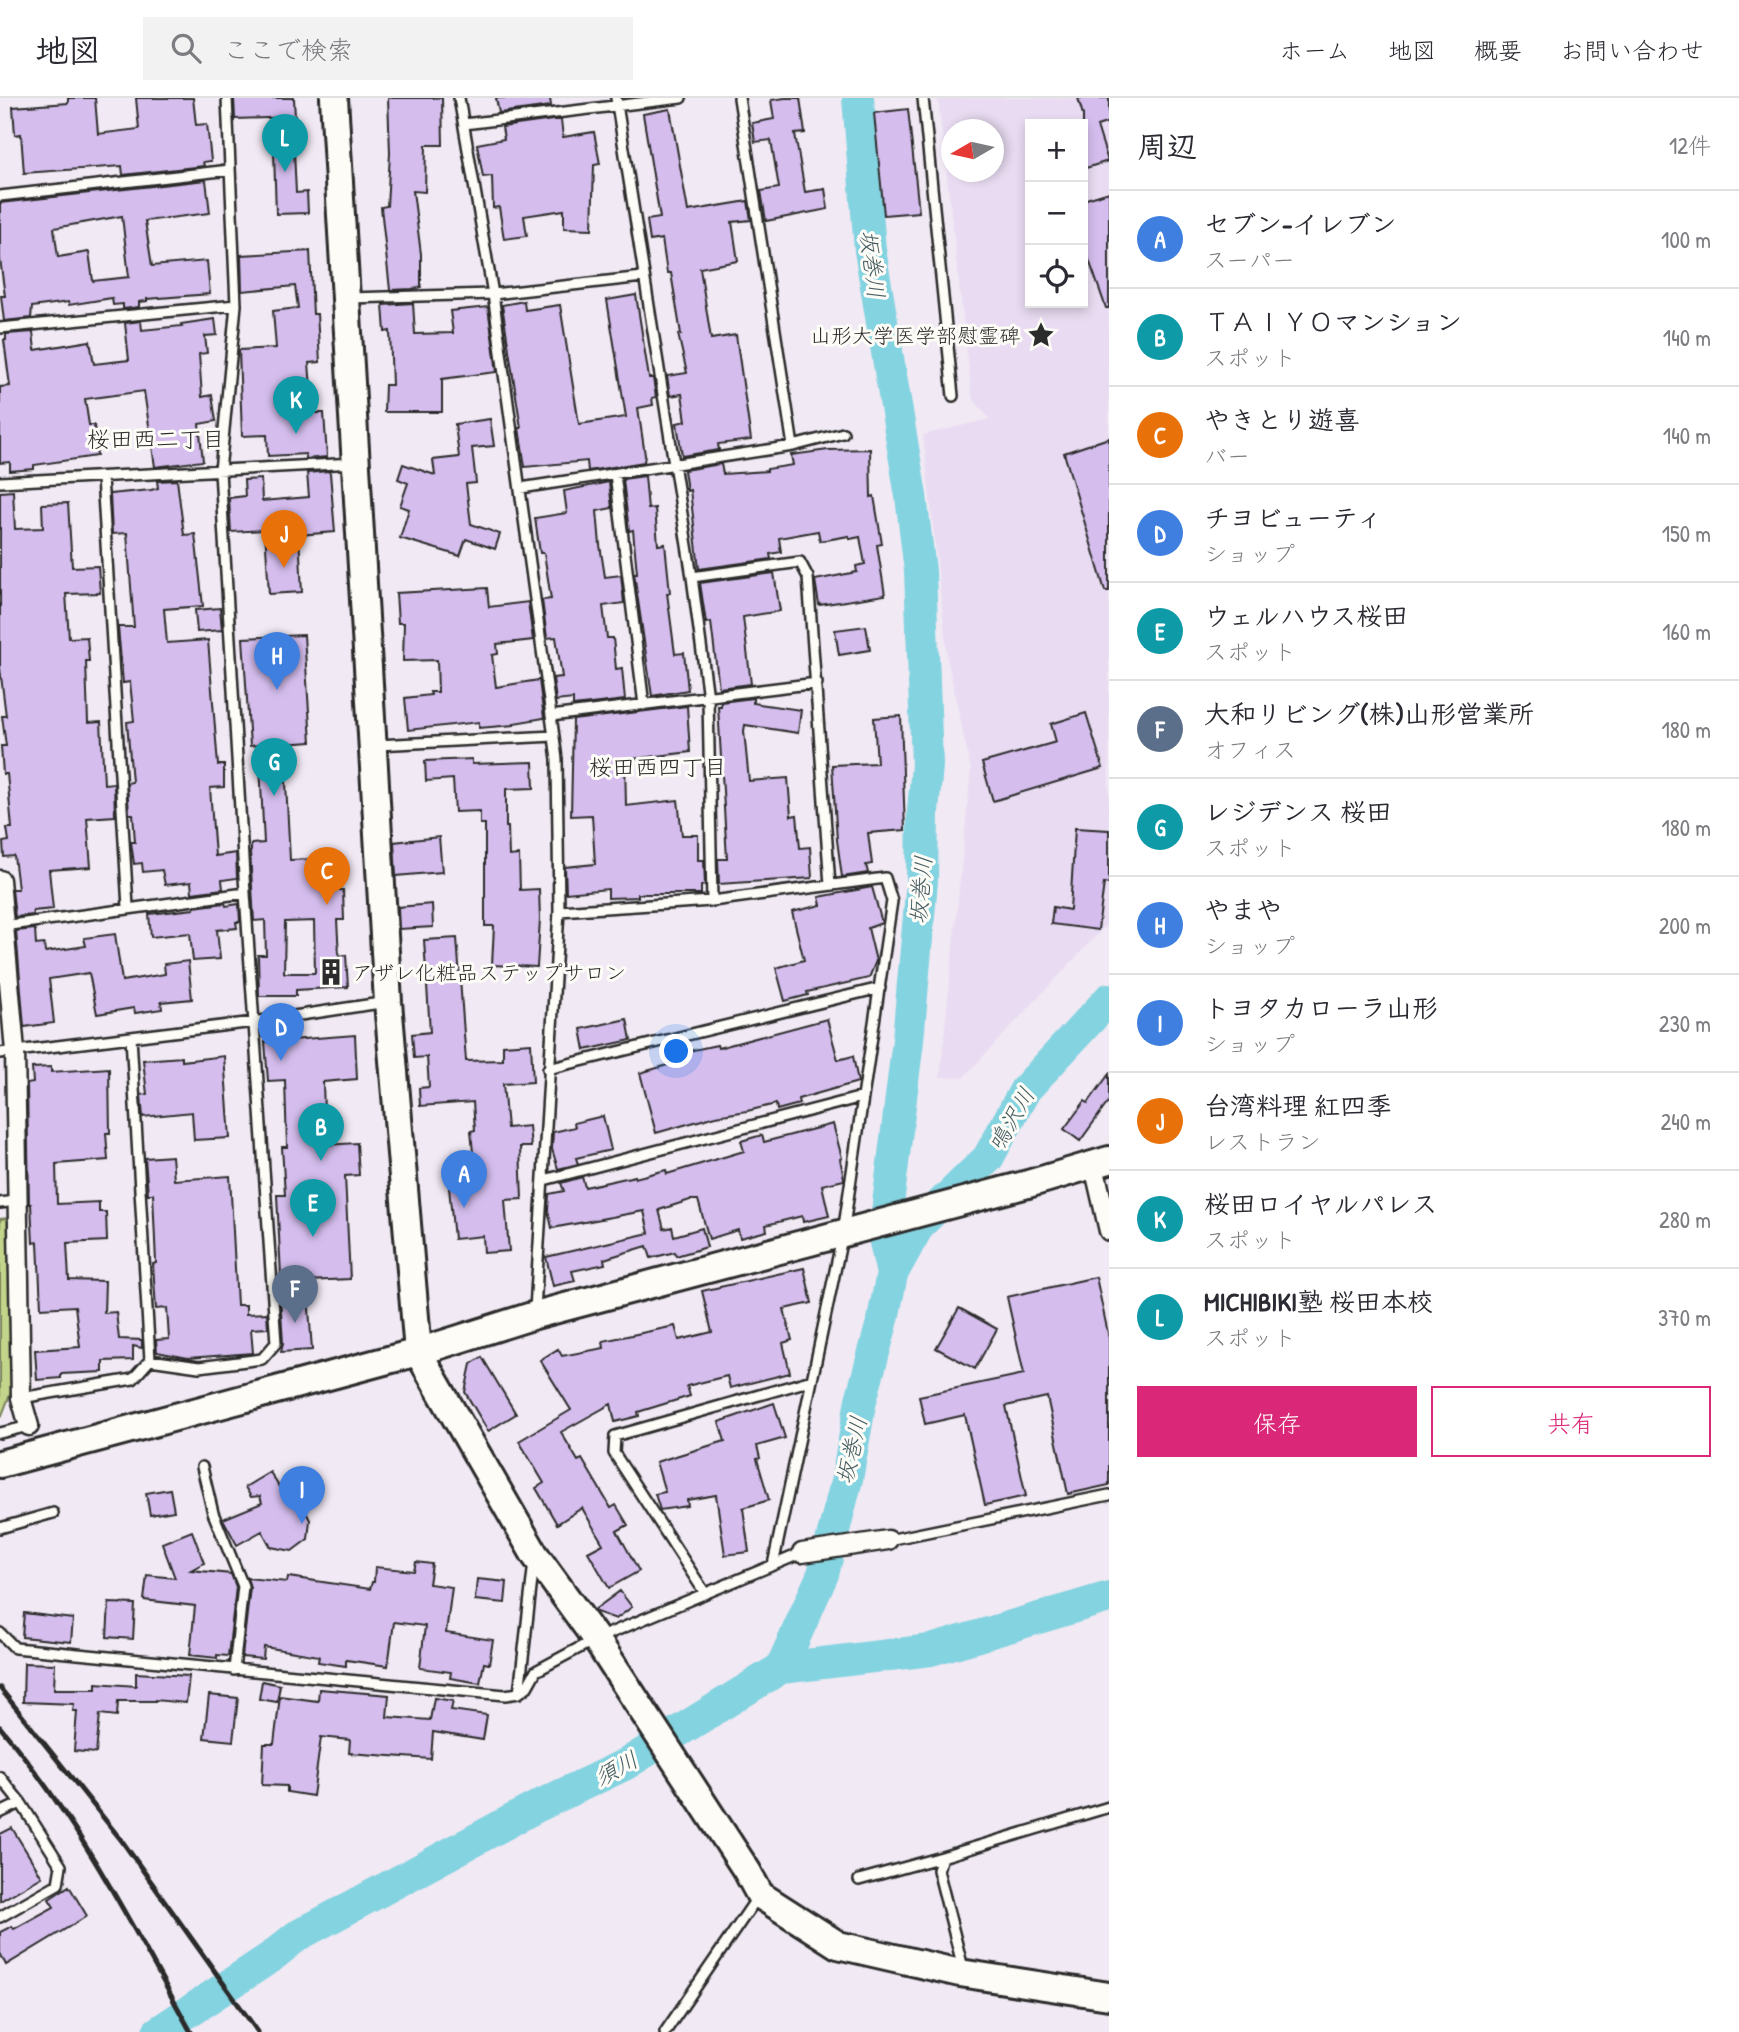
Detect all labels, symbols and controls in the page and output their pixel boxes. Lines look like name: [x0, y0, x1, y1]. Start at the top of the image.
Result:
search box: [143, 17, 633, 80]
text: 地図: [35, 28, 101, 72]
icon: search: [167, 29, 205, 67]
text: ここで検索: [223, 32, 353, 67]
text: ホーム: [1279, 34, 1350, 66]
text: 地図: [1388, 34, 1436, 66]
text: 概要: [1474, 34, 1522, 66]
text: お問い合わせ: [1560, 34, 1704, 66]
pin: L: [262, 114, 308, 172]
north arrow: [941, 119, 1004, 182]
map controls: [1025, 119, 1088, 308]
button: +: [1025, 119, 1088, 182]
text: 周辺: [1137, 126, 1197, 166]
text: 12件: [1669, 130, 1711, 161]
button: −: [1025, 182, 1088, 245]
text: セブン-イレブン: [1204, 206, 1397, 241]
text: A: [1154, 224, 1166, 255]
text: 100 m: [1661, 224, 1711, 255]
water label: 坂巻川: [853, 228, 893, 300]
text: スーパー: [1204, 244, 1295, 275]
button: locate: [1025, 245, 1088, 308]
text: ＴＡＩＹＯマンション: [1204, 304, 1462, 339]
place icon: 山形大学医学部慰霊碑: [1026, 320, 1056, 350]
place label: 山形大学医学部慰霊碑: [810, 321, 1020, 350]
text: B: [1154, 322, 1166, 353]
text: 140 m: [1663, 322, 1711, 353]
text: スポット: [1204, 342, 1296, 373]
pin: K: [273, 376, 319, 434]
text: やきとり遊喜: [1204, 402, 1360, 437]
text: C: [1154, 420, 1166, 451]
text: 140 m: [1663, 420, 1711, 451]
district label: 桜田西二丁目: [87, 423, 225, 454]
text: バー: [1204, 440, 1250, 471]
text: チヨビューティ: [1204, 500, 1382, 535]
pin: J: [261, 510, 307, 568]
text: D: [1155, 518, 1165, 549]
text: 150 m: [1662, 518, 1711, 549]
text: ショップ: [1204, 538, 1295, 569]
text: ウェルハウス桜田: [1204, 598, 1408, 633]
text: E: [1155, 616, 1165, 647]
text: 160 m: [1662, 616, 1711, 647]
pin: H: [254, 632, 300, 690]
text: スポット: [1204, 636, 1296, 667]
text: 大和リビング(株)山形営業所: [1204, 696, 1534, 731]
text: F: [1156, 714, 1164, 745]
text: 180 m: [1661, 714, 1711, 745]
text: オフィス: [1204, 734, 1296, 765]
pin: G: [251, 738, 297, 796]
district label: 桜田西四丁目: [589, 751, 727, 782]
text: レジデンス 桜田: [1204, 794, 1392, 829]
text: G: [1154, 812, 1166, 843]
text: 180 m: [1661, 812, 1711, 843]
text: スポット: [1204, 832, 1296, 863]
pin: C: [304, 847, 350, 905]
water label: 坂巻川: [902, 854, 938, 926]
text: やまや: [1204, 892, 1282, 927]
text: H: [1155, 910, 1165, 941]
text: 200 m: [1659, 910, 1711, 941]
text: ショップ: [1204, 930, 1295, 961]
building icon: アザレ化粧品ステップサロン: [316, 957, 346, 987]
place label: アザレ化粧品ステップサロン: [352, 958, 626, 987]
text: トヨタカローラ山形: [1204, 990, 1438, 1025]
pin: D: [258, 1003, 304, 1061]
text: I: [1157, 1008, 1163, 1039]
text: 230 m: [1659, 1008, 1711, 1039]
text: ショップ: [1204, 1028, 1295, 1059]
your location: [659, 1034, 693, 1068]
water label: 鳴沢川: [980, 1081, 1042, 1157]
text: 台湾料理 紅四季: [1204, 1088, 1392, 1123]
pin: B: [298, 1103, 344, 1161]
text: J: [1156, 1106, 1164, 1137]
text: 240 m: [1660, 1106, 1711, 1137]
text: レストラン: [1204, 1126, 1321, 1157]
pin: A: [441, 1150, 487, 1208]
pin: E: [290, 1179, 336, 1237]
text: 桜田ロイヤルパレス: [1204, 1186, 1437, 1221]
text: K: [1154, 1204, 1166, 1235]
text: 280 m: [1659, 1204, 1711, 1235]
text: スポット: [1204, 1224, 1296, 1255]
pin: F: [272, 1265, 318, 1323]
text: MICHIBIKI塾 桜田本校: [1204, 1284, 1433, 1319]
text: L: [1156, 1302, 1164, 1333]
text: 370 m: [1658, 1302, 1711, 1333]
text: スポット: [1204, 1322, 1296, 1353]
button: 保存: [1137, 1386, 1417, 1457]
button: 共有: [1431, 1386, 1711, 1457]
water label: 坂巻川: [828, 1413, 874, 1487]
pin: I: [279, 1466, 325, 1524]
water label: 須川: [588, 1743, 644, 1793]

